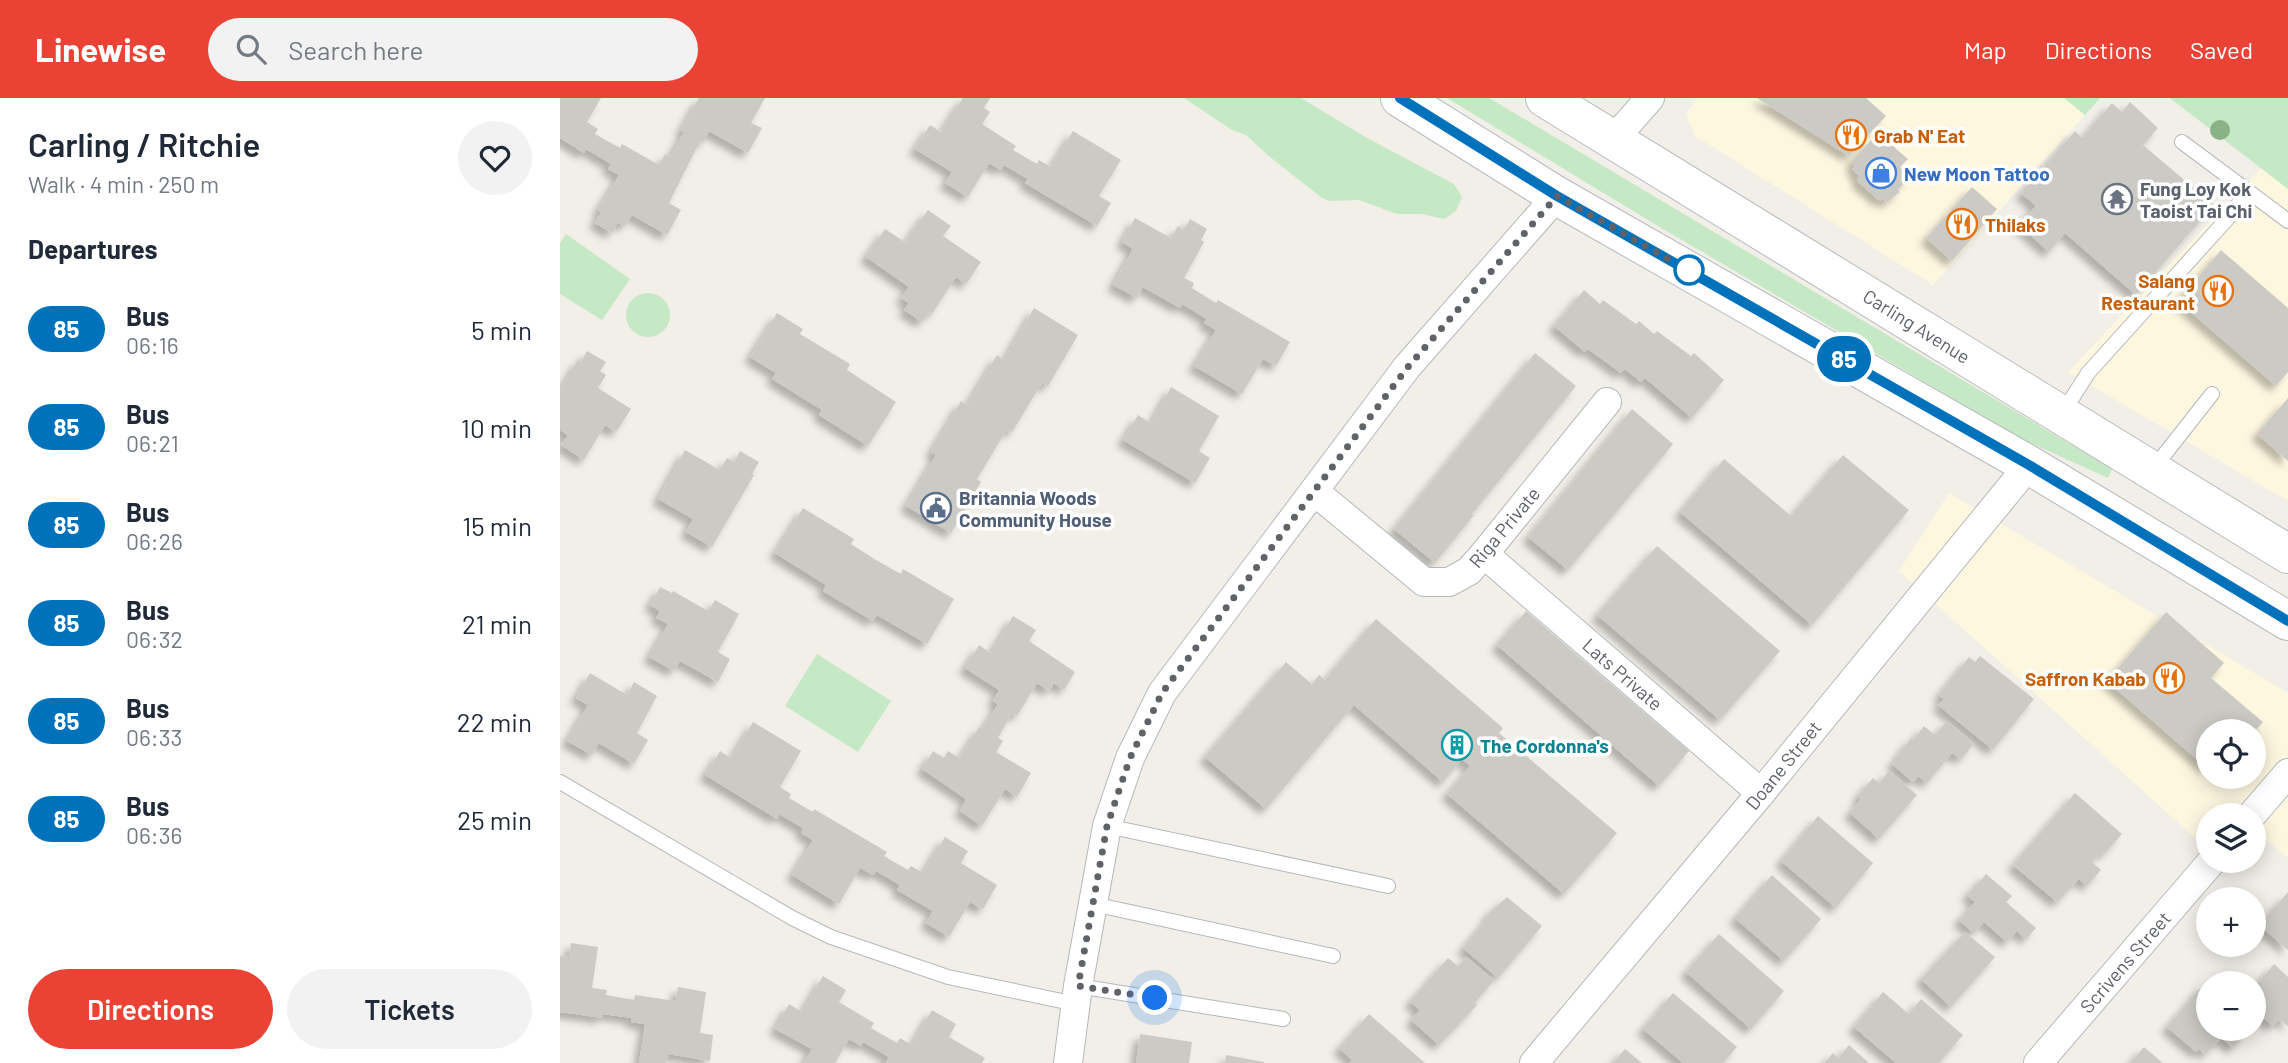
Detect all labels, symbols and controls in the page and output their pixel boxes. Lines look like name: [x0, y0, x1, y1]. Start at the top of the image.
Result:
search box: [208, 18, 698, 81]
text: Linewise: [35, 29, 166, 69]
icon: search: [232, 30, 270, 68]
text: Search here: [288, 34, 423, 65]
text: Map: [1964, 35, 2007, 64]
text: Directions: [2045, 35, 2152, 64]
text: Saved: [2190, 35, 2253, 64]
restaurant icon: Grab N' Eat: [1834, 118, 1868, 152]
button: heart: [458, 121, 532, 195]
text: Carling / Ritchie: [28, 124, 260, 164]
place label: Grab N' Eat: [1874, 124, 1965, 147]
shop icon: New Moon Tattoo: [1864, 156, 1898, 190]
place label: New Moon Tattoo: [1904, 162, 2050, 185]
text: Walk · 4 min · 250 m: [28, 170, 219, 198]
place label: Fung Loy Kok Taoist Tai Chi: [2140, 177, 2252, 222]
temple icon: Fung Loy Kok Taoist Tai Chi: [2100, 182, 2134, 216]
restaurant icon: Thilaks: [1945, 207, 1979, 241]
place label: Thilaks: [1985, 213, 2045, 236]
text: Departures: [28, 233, 158, 264]
unlabelled marker: [1674, 255, 1704, 285]
place label: Salang Restaurant: [2101, 269, 2195, 314]
restaurant icon: Salang Restaurant: [2201, 274, 2235, 308]
street label: Carling Avenue: [1859, 284, 1975, 368]
text: Bus: [126, 300, 169, 331]
text: 85: [54, 314, 79, 343]
text: 5 min: [471, 314, 532, 345]
text: 06:16: [126, 331, 179, 359]
line badge: 85: [1812, 336, 1876, 382]
text: 85: [1831, 344, 1857, 373]
text: Bus: [126, 398, 169, 429]
text: 85: [54, 412, 79, 441]
text: 10 min: [461, 412, 532, 443]
text: 06:21: [126, 429, 179, 457]
street label: Riga Private: [1464, 482, 1544, 572]
place label: Britannia Woods Community House: [959, 486, 1112, 531]
public building icon: Britannia Woods Community House: [919, 491, 953, 525]
text: Bus: [126, 496, 169, 527]
text: 85: [54, 510, 79, 539]
text: 15 min: [462, 510, 532, 541]
text: 06:26: [126, 527, 183, 555]
text: Bus: [126, 594, 169, 625]
text: 85: [54, 608, 79, 637]
text: 21 min: [462, 608, 532, 639]
text: 06:32: [126, 625, 183, 653]
street label: Lats Private: [1578, 633, 1668, 715]
restaurant icon: Saffron Kabab: [2152, 661, 2186, 695]
place label: Saffron Kabab: [2025, 667, 2146, 690]
text: Bus: [126, 692, 169, 723]
text: 85: [54, 706, 79, 735]
text: 22 min: [457, 706, 532, 737]
street label: Doane Street: [1740, 716, 1826, 814]
map controls: [2196, 719, 2266, 1041]
button: locate: [2196, 719, 2266, 789]
text: 06:33: [126, 723, 182, 751]
building icon: The Cordonna's: [1440, 728, 1474, 762]
place label: The Cordonna's: [1480, 734, 1609, 757]
text: Bus: [126, 790, 169, 821]
button: layers: [2196, 803, 2266, 873]
text: 85: [54, 804, 79, 833]
text: 25 min: [457, 804, 532, 835]
text: 06:36: [126, 821, 182, 849]
button: +: [2196, 887, 2266, 957]
street label: Scrivens Street: [2075, 907, 2175, 1017]
button: Directions: [28, 969, 273, 1049]
button: Tickets: [287, 969, 532, 1049]
button: −: [2196, 971, 2266, 1041]
your location: [1137, 980, 1172, 1015]

